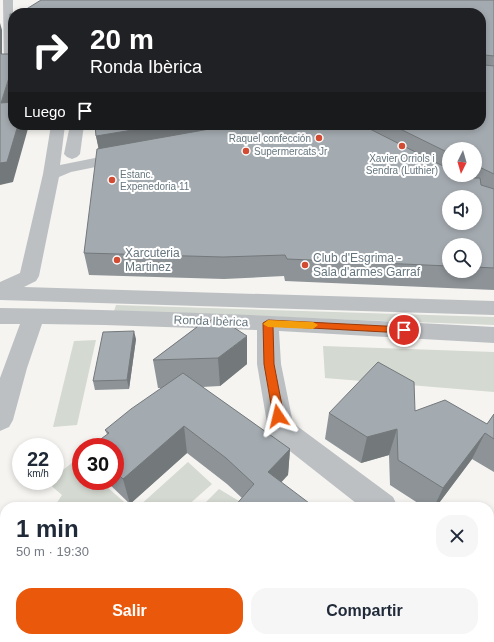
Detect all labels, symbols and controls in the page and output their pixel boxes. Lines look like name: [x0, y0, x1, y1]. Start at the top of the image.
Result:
icon: right: [24, 24, 76, 76]
text: 20 m: [90, 24, 154, 55]
text: Ronda Ibèrica: [90, 57, 202, 77]
icon: arrive: [74, 100, 96, 122]
text: Luego: [24, 103, 66, 120]
place label: Raquel confección: [229, 133, 311, 144]
marker: Raquel confección: [314, 133, 324, 143]
marker: Xavier Orriols i Sendra (Luthier): [397, 141, 407, 151]
north arrow: [442, 142, 482, 182]
map controls: [442, 142, 482, 278]
marker: Supermercats Jr: [241, 146, 251, 156]
place label: Supermercats Jr: [254, 146, 328, 157]
place label: Xavier Orriols i Sendra (Luthier): [366, 153, 438, 176]
place label: Estanc. Expenedoria 11: [120, 169, 190, 192]
marker: Estanc. Expenedoria 11: [107, 175, 117, 185]
button: sound: [442, 190, 482, 230]
button: search: [442, 238, 482, 278]
place label: Xarcuteria Martinez: [125, 246, 180, 274]
place label: Club d'Esgrima - Sala d'armes Garraf: [313, 251, 421, 279]
marker: Xarcuteria Martinez: [112, 255, 122, 265]
marker: Club d'Esgrima - Sala d'armes Garraf: [300, 260, 310, 270]
street label: Ronda Ibèrica: [173, 313, 249, 329]
pin: [387, 313, 421, 347]
icon: arrive: [393, 319, 415, 341]
position arrow: [257, 395, 299, 437]
speed limit sign: 30: [72, 438, 124, 490]
text: 22: [27, 448, 49, 470]
text: km/h: [27, 468, 49, 479]
text: 1 min: [16, 515, 79, 542]
button: close: [436, 515, 478, 557]
text: 50 m · 19:30: [16, 544, 89, 559]
button: Salir: [16, 588, 243, 634]
button: Compartir: [251, 588, 478, 634]

